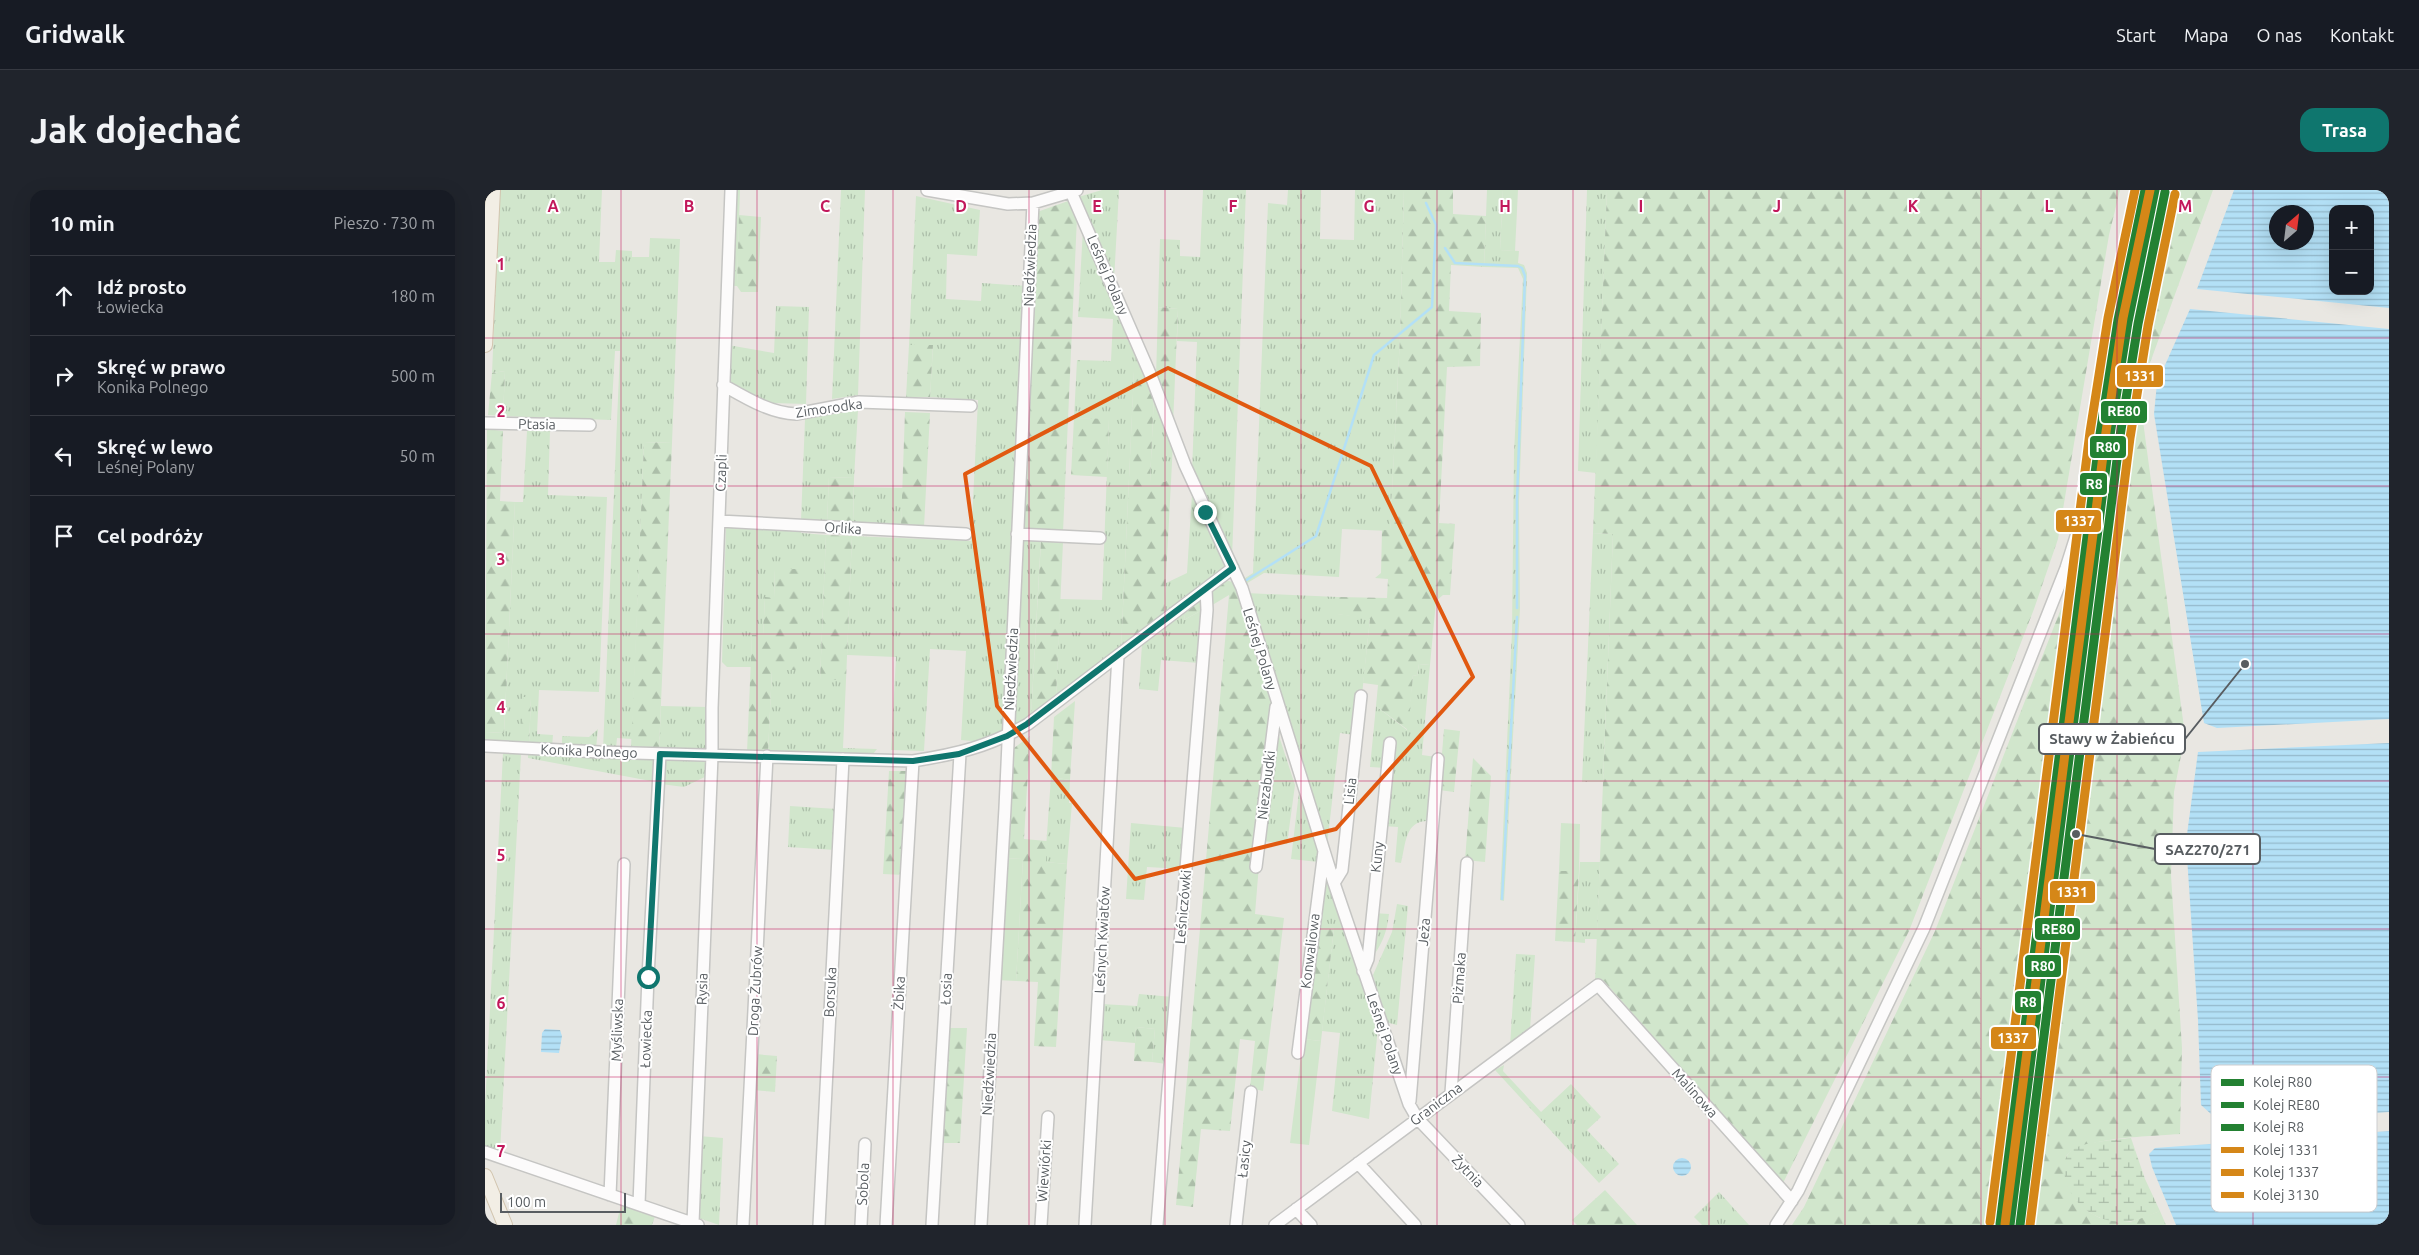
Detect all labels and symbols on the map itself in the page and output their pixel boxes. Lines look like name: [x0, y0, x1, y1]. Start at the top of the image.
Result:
text: A: [547, 197, 559, 215]
text: B: [684, 197, 694, 215]
text: C: [820, 197, 830, 215]
text: D: [955, 197, 967, 215]
text: E: [1092, 197, 1102, 215]
text: F: [1229, 197, 1238, 215]
text: G: [1363, 197, 1375, 215]
text: H: [1499, 197, 1511, 215]
text: I: [1639, 197, 1643, 215]
text: J: [1773, 197, 1781, 215]
text: K: [1908, 197, 1919, 215]
text: L: [2045, 197, 2054, 215]
text: M: [2178, 197, 2192, 215]
north arrow: [2269, 205, 2314, 250]
street label: Niedźwiedzia: [1021, 223, 1039, 307]
street label: Leśnej Polany: [1084, 233, 1132, 318]
text: 1: [496, 255, 506, 273]
line badge: 1331: [2116, 364, 2164, 388]
text: 1331: [2124, 368, 2156, 384]
street label: Zimorodka: [794, 395, 864, 421]
line badge: RE80: [2100, 400, 2148, 424]
text: 2: [496, 402, 506, 420]
text: RE80: [2107, 403, 2141, 419]
street label: Ptasia: [518, 416, 556, 432]
line badge: R80: [2089, 435, 2127, 459]
text: R80: [2096, 439, 2121, 455]
street label: Czapli: [712, 454, 730, 492]
line badge: R8: [2079, 472, 2108, 496]
text: R8: [2085, 476, 2103, 492]
route end: [1194, 501, 1217, 524]
line badge: 1337: [2055, 509, 2102, 533]
text: 1337: [2063, 513, 2095, 529]
street label: Orlika: [824, 519, 862, 537]
text: 3: [496, 550, 506, 568]
street label: Leśnej Polany: [1240, 606, 1280, 692]
street label: Niedźwiedzia: [1001, 627, 1021, 711]
text: 4: [496, 698, 506, 716]
callout: Stawy w Żabieńcu: [2039, 724, 2185, 754]
text: Stawy w Żabieńcu: [2049, 730, 2175, 747]
street label: Konika Polnego: [540, 741, 638, 761]
street label: Niezabudki: [1254, 749, 1278, 821]
street label: Lisia: [1341, 777, 1359, 805]
callout: SAZ270/271: [2155, 834, 2260, 864]
street label: Kuny: [1367, 840, 1387, 873]
text: SAZ270/271: [2165, 841, 2251, 858]
text: 5: [496, 846, 506, 864]
street label: Leśniczówki: [1172, 869, 1194, 945]
line badge: 1331: [2049, 880, 2096, 904]
text: 1331: [2056, 884, 2088, 900]
street label: Leśnych Kwiatów: [1091, 886, 1113, 994]
street label: Konwaliowa: [1297, 912, 1323, 990]
street label: Jeża: [1415, 917, 1433, 947]
line badge: RE80: [2034, 917, 2081, 941]
text: RE80: [2041, 921, 2075, 937]
street label: Droga Żubrów: [745, 945, 765, 1036]
street label: Piżmaka: [1449, 952, 1469, 1004]
line badge: R80: [2024, 954, 2062, 978]
text: R80: [2031, 958, 2056, 974]
route start: [637, 966, 660, 989]
street label: Borsuka: [821, 966, 839, 1018]
street label: Łosia: [937, 972, 955, 1006]
street label: Rysia: [693, 973, 711, 1005]
street label: Żbika: [890, 976, 908, 1010]
line badge: R8: [2014, 990, 2042, 1014]
street label: Leśnej Polany: [1364, 991, 1407, 1077]
text: 6: [496, 994, 506, 1012]
text: R8: [2019, 994, 2037, 1010]
street label: Myśliwska: [608, 998, 626, 1062]
street label: Łowiecka: [637, 1010, 655, 1068]
line badge: 1337: [1990, 1026, 2037, 1050]
text: 1337: [1997, 1030, 2029, 1046]
street label: Niedźwiedzia: [979, 1032, 999, 1116]
street label: Malinowa: [1669, 1065, 1721, 1121]
legend: [2211, 1065, 2377, 1212]
text: Kolej R80: [2253, 1074, 2312, 1090]
street label: Graniczna: [1407, 1079, 1465, 1129]
text: Kolej RE80: [2253, 1097, 2320, 1113]
text: Kolej R8: [2253, 1119, 2304, 1135]
street label: Wiewiórki: [1034, 1139, 1054, 1203]
street label: Łasicy: [1234, 1139, 1254, 1178]
text: 7: [496, 1142, 506, 1160]
text: Kolej 1331: [2253, 1142, 2319, 1158]
street label: Żytnia: [1449, 1152, 1487, 1190]
street label: Sobola: [854, 1162, 872, 1206]
text: Kolej 1337: [2253, 1164, 2319, 1180]
text: Kolej 3130: [2253, 1187, 2319, 1203]
scale bar: [500, 1190, 626, 1213]

